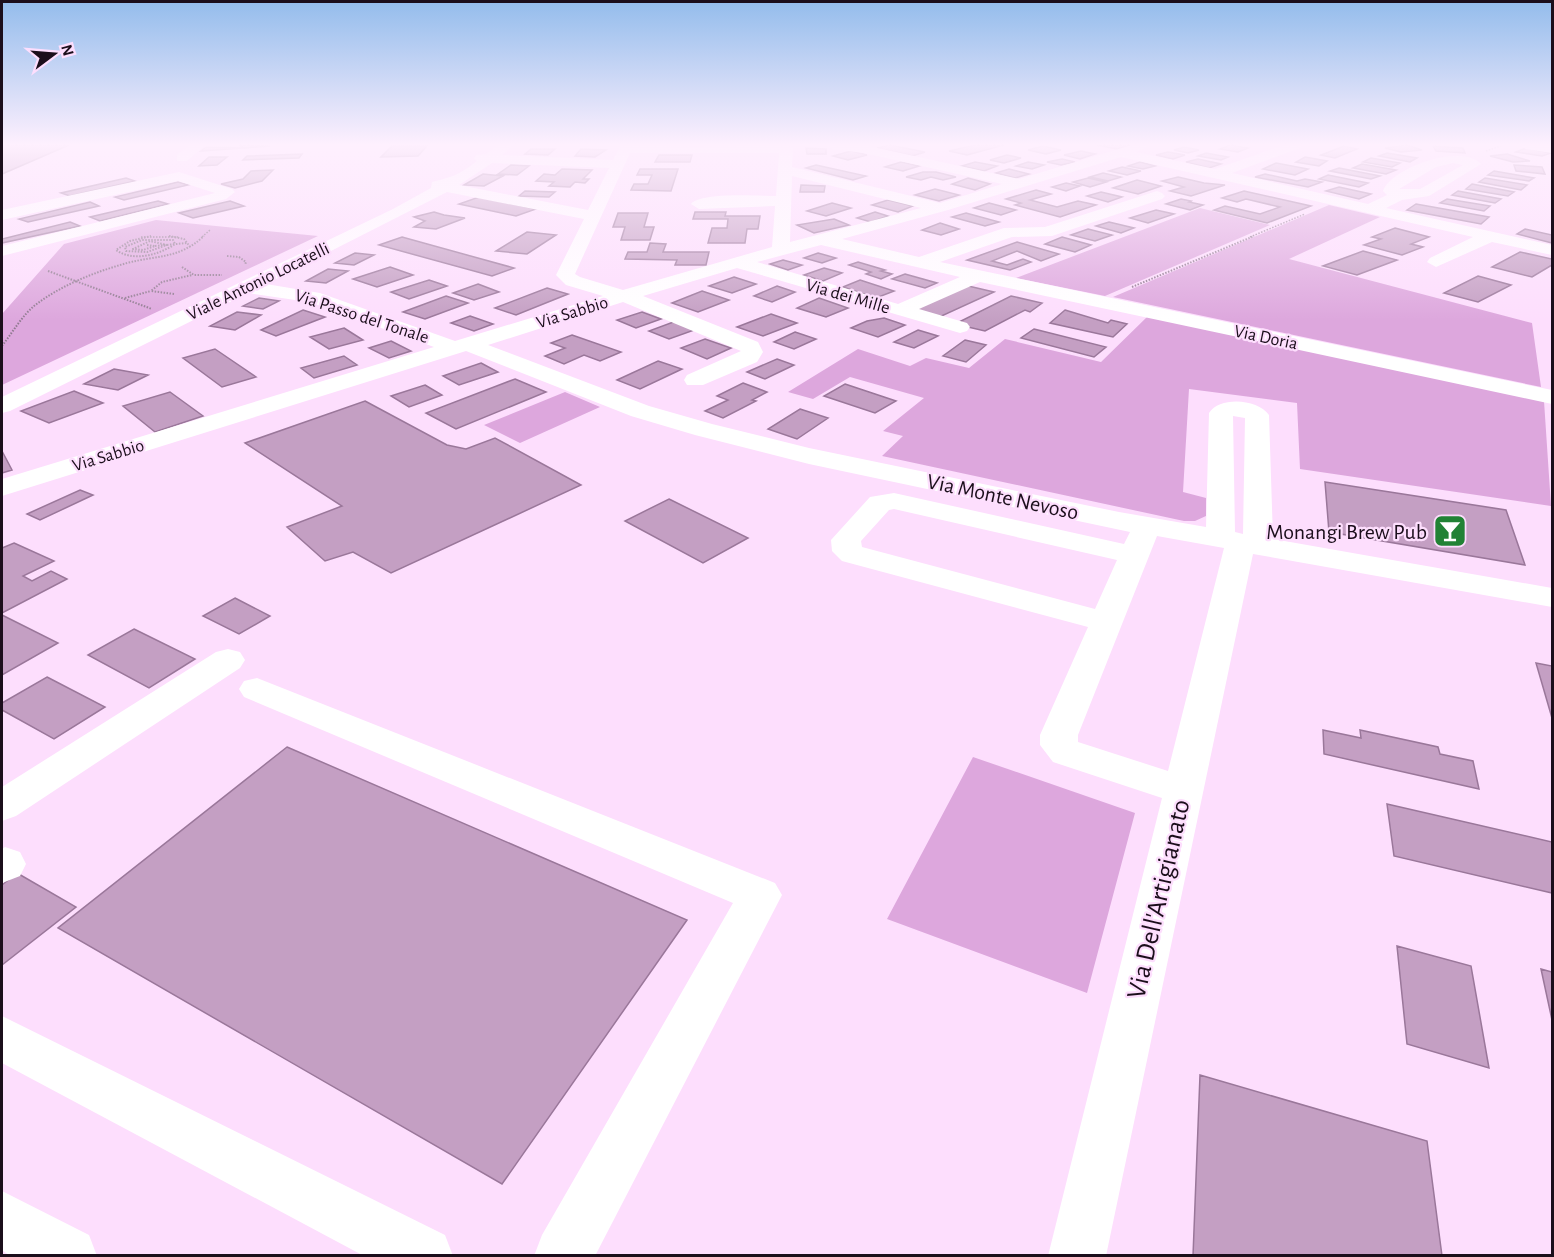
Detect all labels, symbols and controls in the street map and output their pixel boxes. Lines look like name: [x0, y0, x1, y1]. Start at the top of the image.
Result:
north arrow: [24, 24, 84, 84]
text: N: [58, 43, 77, 58]
street label: Viale Antonio Locatelli: [184, 240, 332, 324]
street label: Via dei Mille: [804, 276, 892, 318]
street label: Via Passo del Tonale: [292, 287, 431, 347]
street label: Via Sabbio: [534, 293, 610, 332]
street label: Via Doria: [1232, 322, 1299, 353]
street label: Via Sabbio: [70, 436, 146, 475]
street label: Via Monte Nevoso: [925, 470, 1081, 524]
bar icon: Monangi Brew Pub: [1432, 513, 1468, 549]
place label: Monangi Brew Pub: [1266, 521, 1427, 543]
street label: Via Dell'Artigianato: [1122, 797, 1195, 1001]

